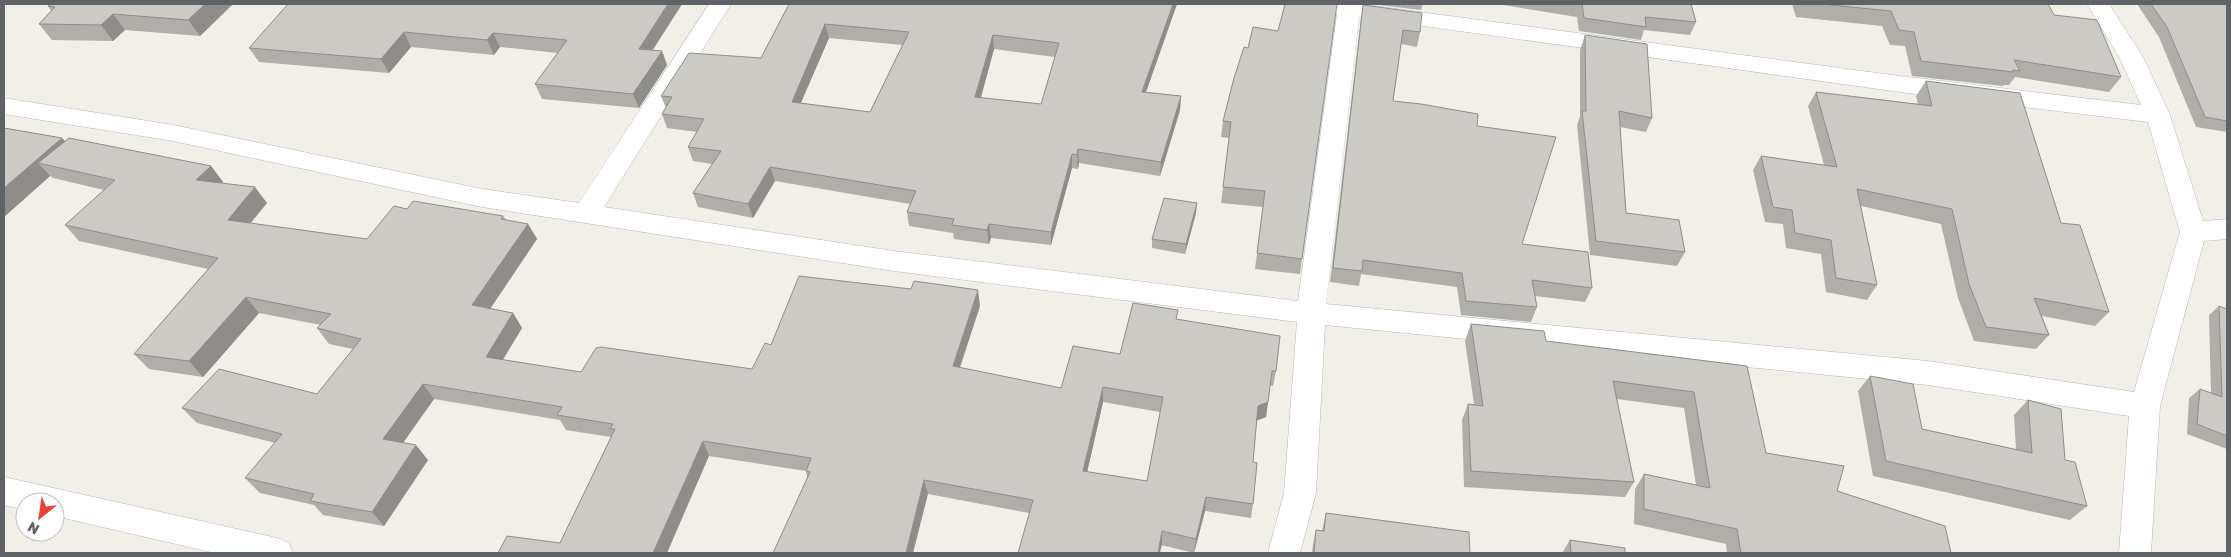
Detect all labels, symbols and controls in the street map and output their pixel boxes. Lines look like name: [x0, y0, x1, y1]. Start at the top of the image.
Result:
north arrow: [15, 492, 65, 542]
text: N: [24, 519, 42, 539]

